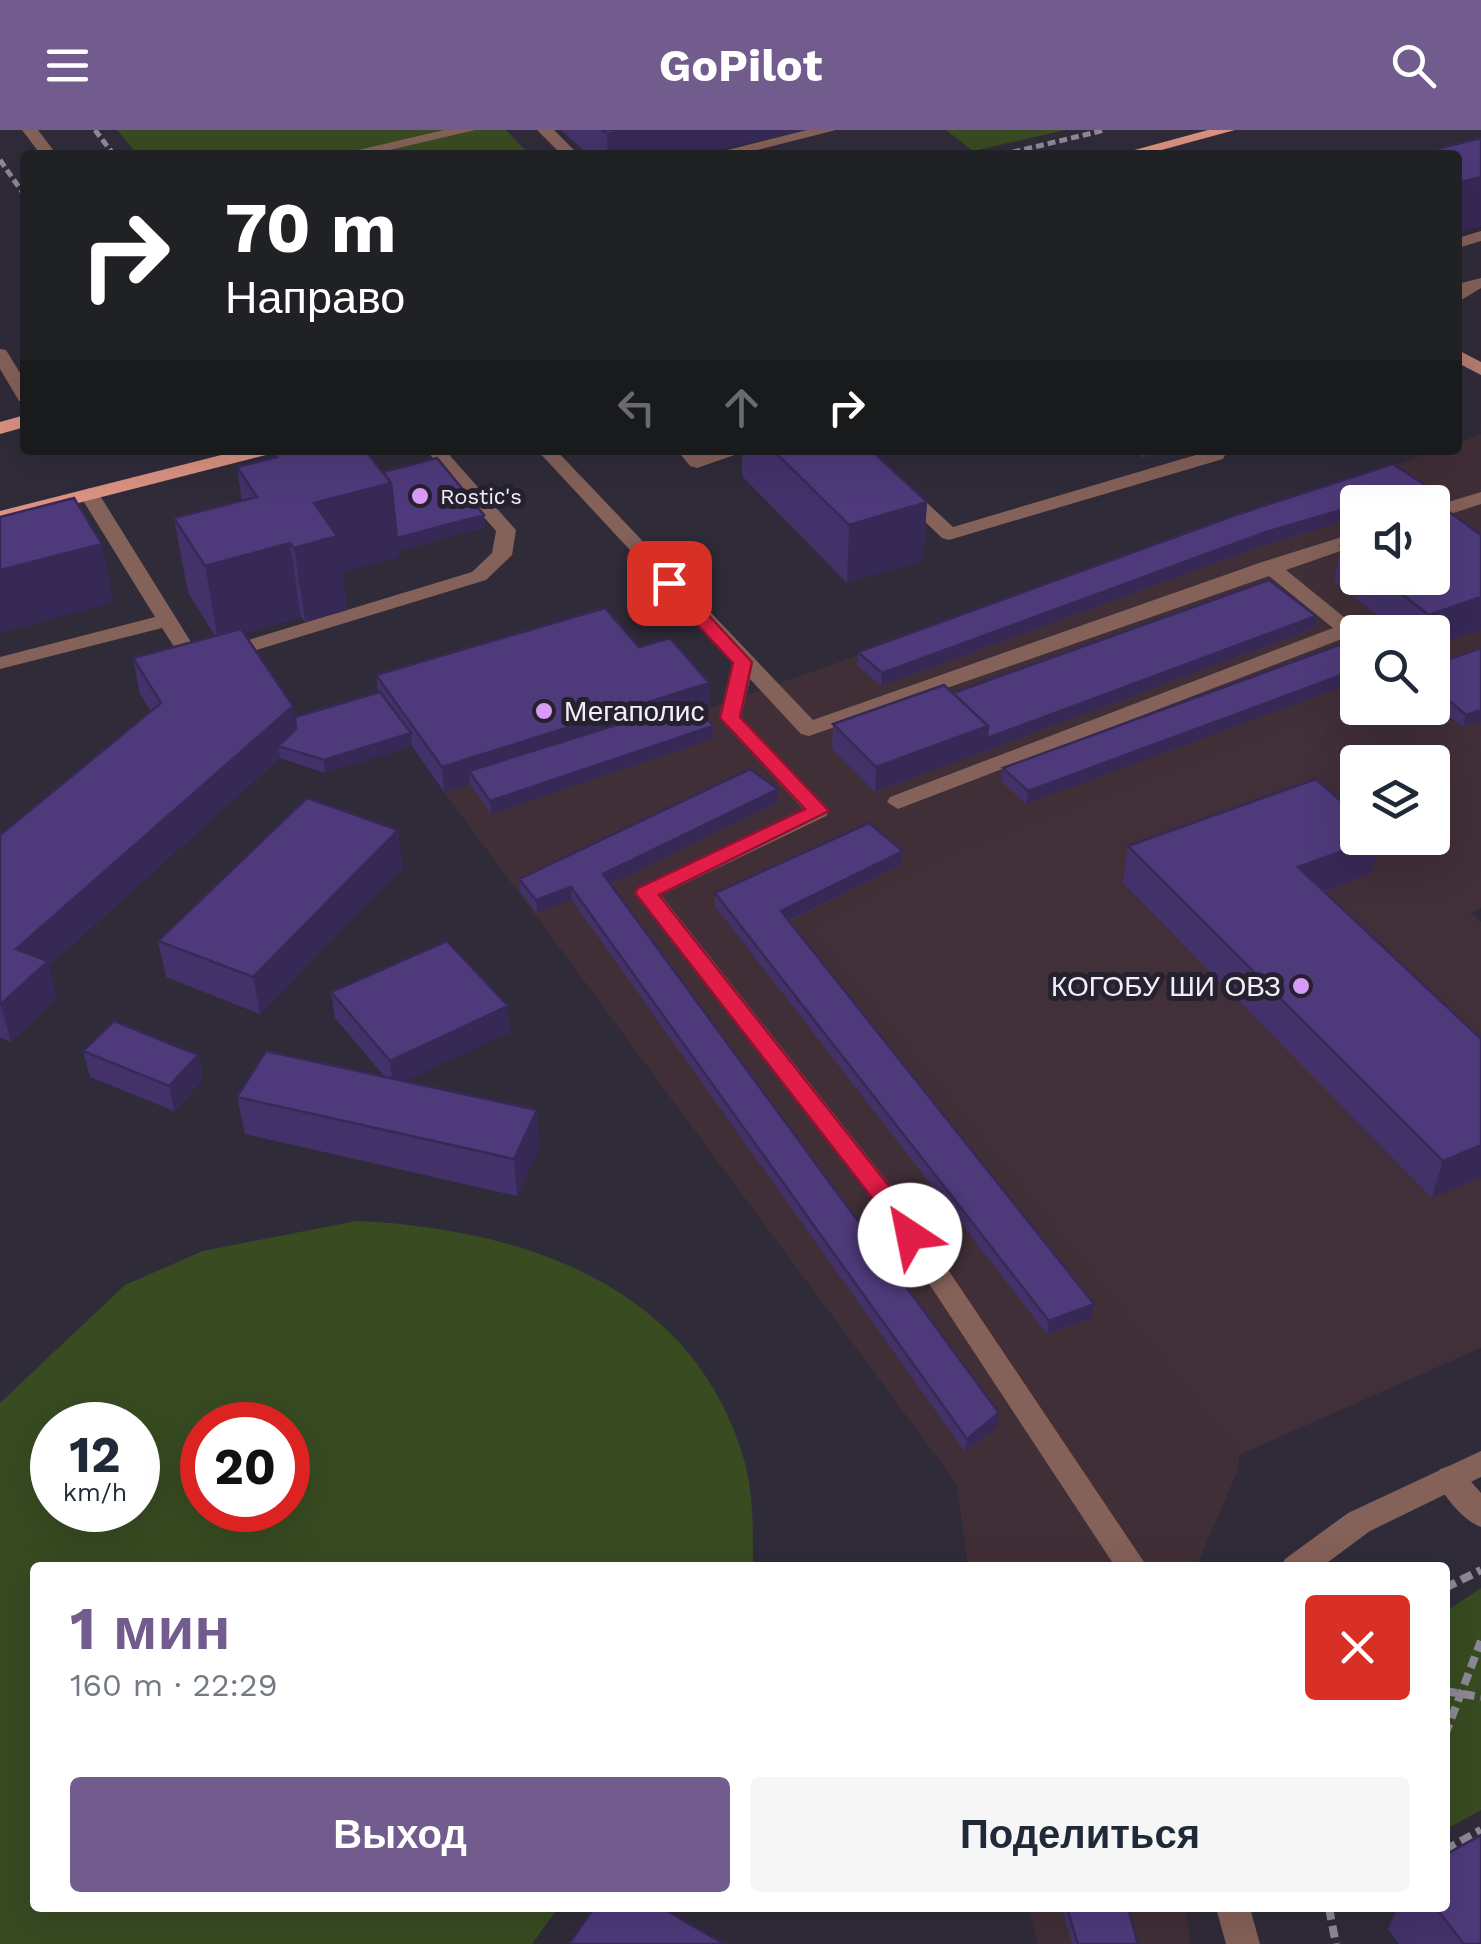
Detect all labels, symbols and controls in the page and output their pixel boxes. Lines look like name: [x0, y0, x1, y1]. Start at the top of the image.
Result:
icon: menu: [40, 38, 95, 93]
icon: search: [1386, 38, 1441, 93]
text: GoPilot: [659, 39, 822, 92]
text: 70 m: [225, 187, 397, 269]
icon: right: [60, 190, 190, 320]
text: Направо: [225, 271, 405, 324]
icon: left: [609, 380, 664, 435]
icon: ahead: [714, 380, 769, 435]
icon: right: [819, 380, 874, 435]
place label: Rostiс's: [440, 484, 522, 509]
marker: Rostiс's: [409, 485, 431, 507]
map controls: [1340, 485, 1450, 855]
button: sound: [1340, 485, 1450, 595]
pin: [627, 541, 712, 626]
icon: arrive: [642, 556, 697, 611]
button: search: [1340, 615, 1450, 725]
place label: Мегаполис: [564, 695, 704, 728]
marker: Мегаполис: [533, 700, 555, 722]
button: layers: [1340, 745, 1450, 855]
place label: КОГОБУ ШИ ОВЗ: [1051, 970, 1281, 1003]
marker: КОГОБУ ШИ ОВЗ: [1290, 975, 1312, 997]
position arrow: [858, 1183, 962, 1287]
speed limit sign: 20: [180, 1402, 310, 1532]
text: 12: [69, 1425, 121, 1484]
text: km/h: [63, 1478, 127, 1507]
text: 1 мин: [70, 1593, 231, 1664]
button: close: [1305, 1595, 1410, 1700]
text: 160 m · 22:29: [70, 1666, 278, 1704]
button: Выход: [70, 1777, 730, 1892]
button: Поделиться: [750, 1777, 1410, 1892]

